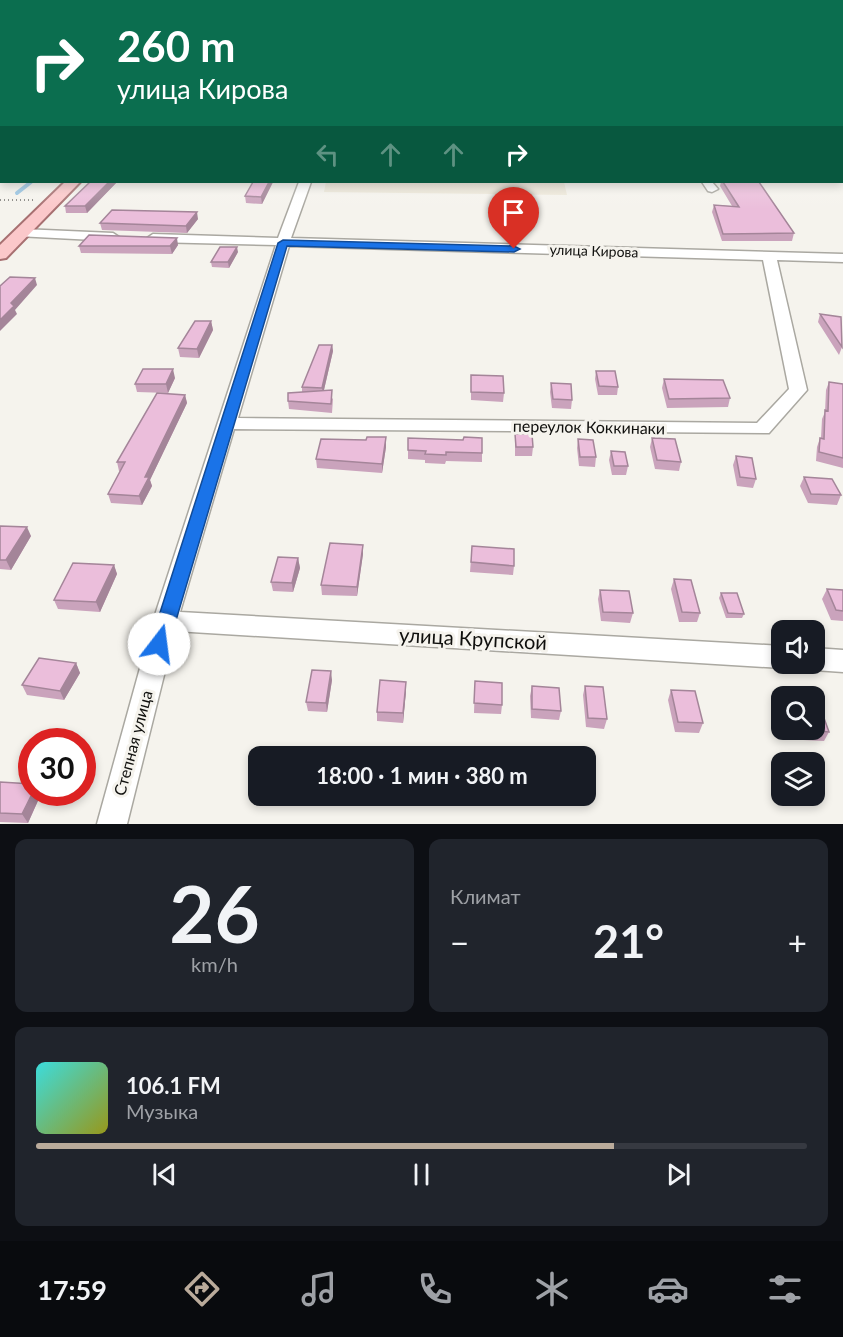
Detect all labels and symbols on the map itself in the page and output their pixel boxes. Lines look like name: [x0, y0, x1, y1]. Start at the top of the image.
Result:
pin: [488, 187, 539, 249]
street label: улица Кирова: [549, 240, 639, 261]
street label: переулок Коккинаки: [513, 416, 665, 437]
position arrow: [127, 612, 191, 676]
street label: улица Крупской: [399, 622, 548, 654]
street label: Степная улица: [109, 688, 156, 798]
speed limit sign: 30: [18, 728, 96, 806]

